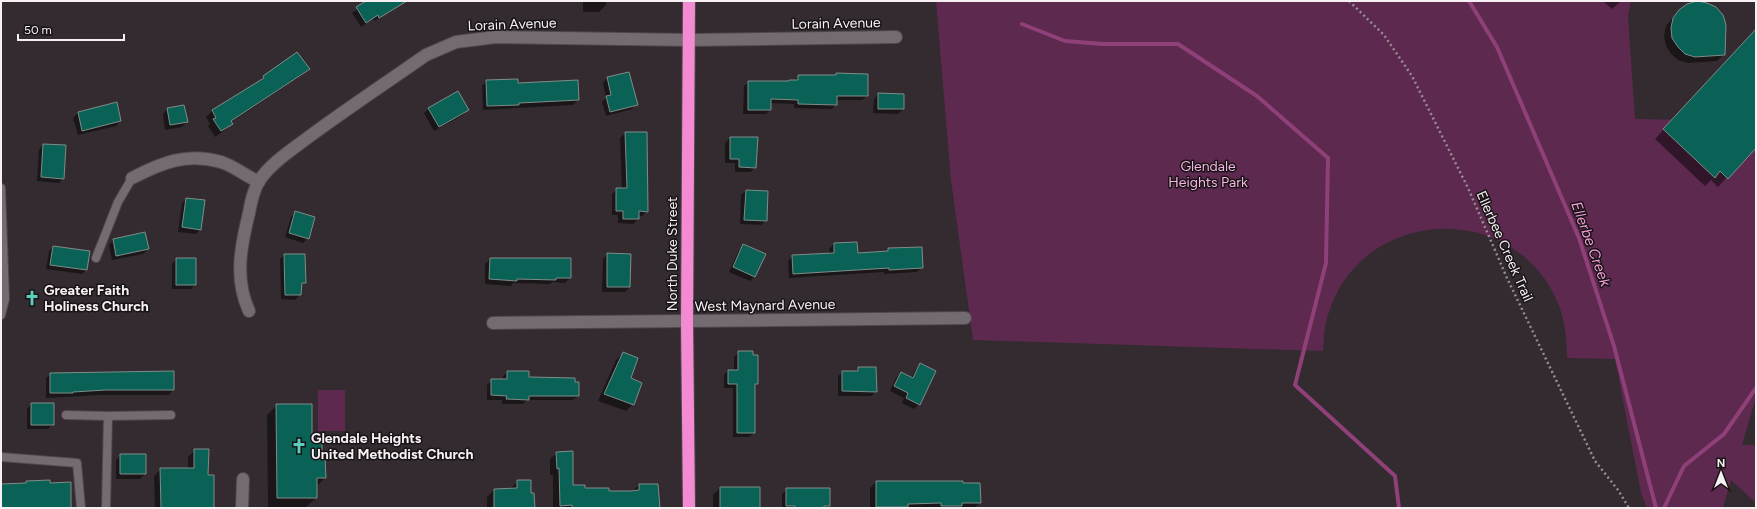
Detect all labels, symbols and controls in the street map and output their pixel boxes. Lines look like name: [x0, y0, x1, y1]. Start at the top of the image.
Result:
street label: Lorain Avenue: [467, 14, 557, 35]
street label: Lorain Avenue: [791, 14, 881, 33]
scale bar: [18, 16, 124, 42]
text: 50 m: [24, 23, 52, 37]
park label: Glendale Heights Park: [1168, 158, 1248, 191]
street label: Ellerbee Creek Trail: [1472, 188, 1537, 304]
street label: North Duke Street: [664, 197, 681, 311]
water label: Ellerbe Creek: [1567, 199, 1615, 290]
place label: Greater Faith Holiness Church: [44, 282, 149, 315]
church icon: Greater Faith Holiness Church: [23, 289, 41, 307]
street label: West Maynard Avenue: [695, 296, 836, 315]
place label: Glendale Heights United Methodist Church: [311, 430, 473, 463]
church icon: Glendale Heights United Methodist Church: [290, 437, 308, 455]
north arrow: [1701, 453, 1741, 493]
text: N: [1717, 457, 1725, 470]

